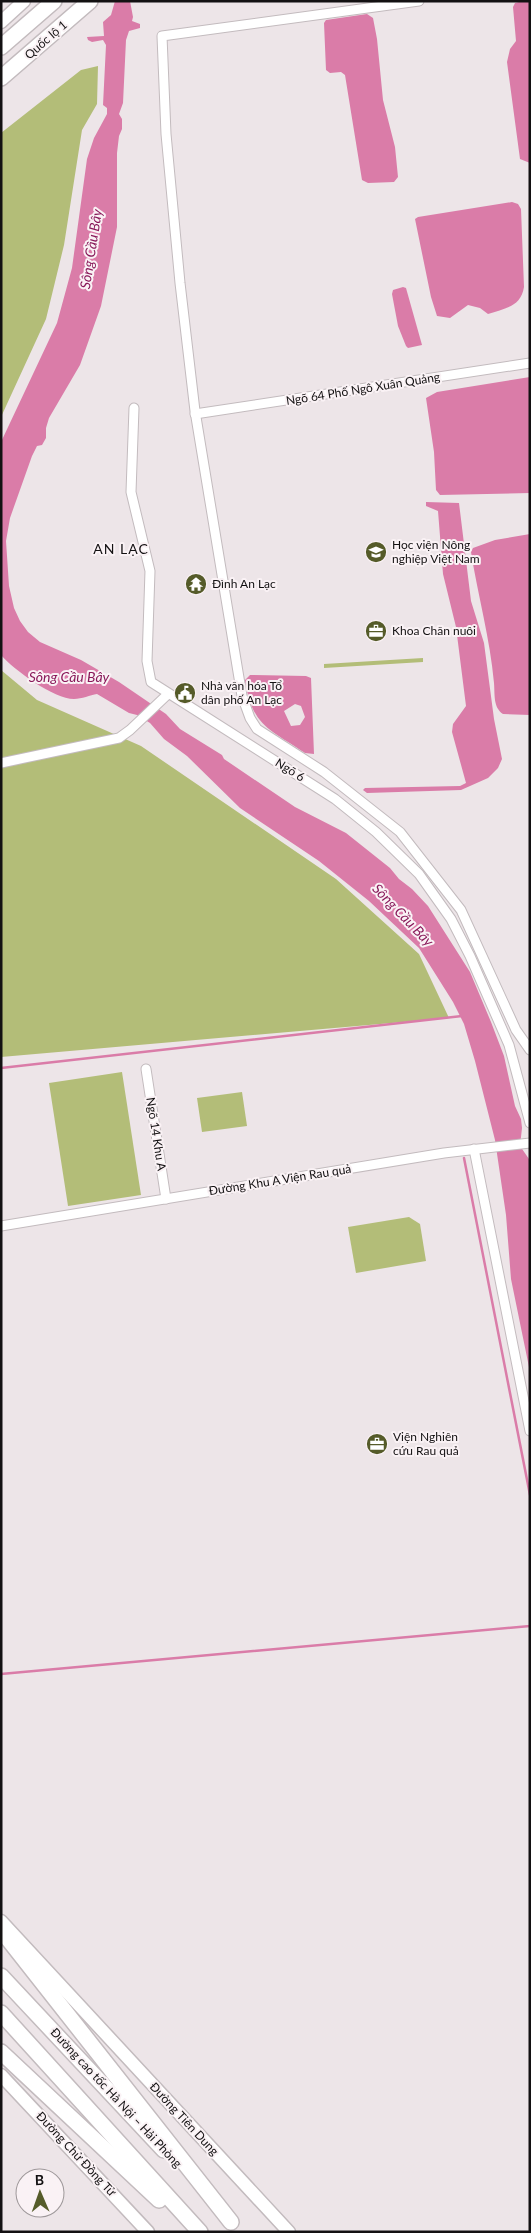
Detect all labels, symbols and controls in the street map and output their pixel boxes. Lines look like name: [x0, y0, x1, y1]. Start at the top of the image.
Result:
street label: Quốc lộ 1: [21, 17, 70, 62]
water label: Sông Cầu Bây: [76, 208, 105, 290]
street label: Ngõ 64 Phố Ngô Xuân Quảng: [285, 369, 441, 408]
place label: Học viện Nông nghiệp Việt Nam: [392, 537, 480, 566]
district label: AN LẠC: [93, 540, 149, 557]
school or university icon: Học viện Nông nghiệp Việt Nam: [364, 540, 388, 564]
temple icon: Đình An Lạc: [184, 572, 208, 596]
place label: Đình An Lạc: [212, 576, 276, 591]
office icon: Khoa Chăn nuôi: [364, 619, 388, 643]
place label: Khoa Chăn nuôi: [392, 623, 476, 638]
water label: Sông Cầu Bây: [29, 668, 110, 685]
place label: Nhà văn hóa Tổ dân phố An Lạc: [201, 678, 282, 707]
public building icon: Nhà văn hóa Tổ dân phố An Lạc: [173, 681, 197, 705]
street label: Ngõ 6: [273, 755, 308, 784]
water label: Sông Cầu Bây: [369, 880, 438, 950]
street label: Ngõ 14 Khu A: [143, 1096, 170, 1173]
street label: Đường Khu A Viện Rau quả: [208, 1161, 352, 1198]
place label: Viện Nghiên cứu Rau quả: [393, 1429, 459, 1458]
office icon: Viện Nghiên cứu Rau quả: [365, 1432, 389, 1456]
street label: Đường cao tốc Hà Nội – Hải Phòng: [48, 2025, 185, 2171]
street label: Đường Tiên Dung: [147, 2079, 222, 2158]
street label: Đường Chử Đồng Tử: [33, 2108, 120, 2199]
north arrow: [15, 2168, 65, 2218]
text: B: [35, 2171, 44, 2188]

